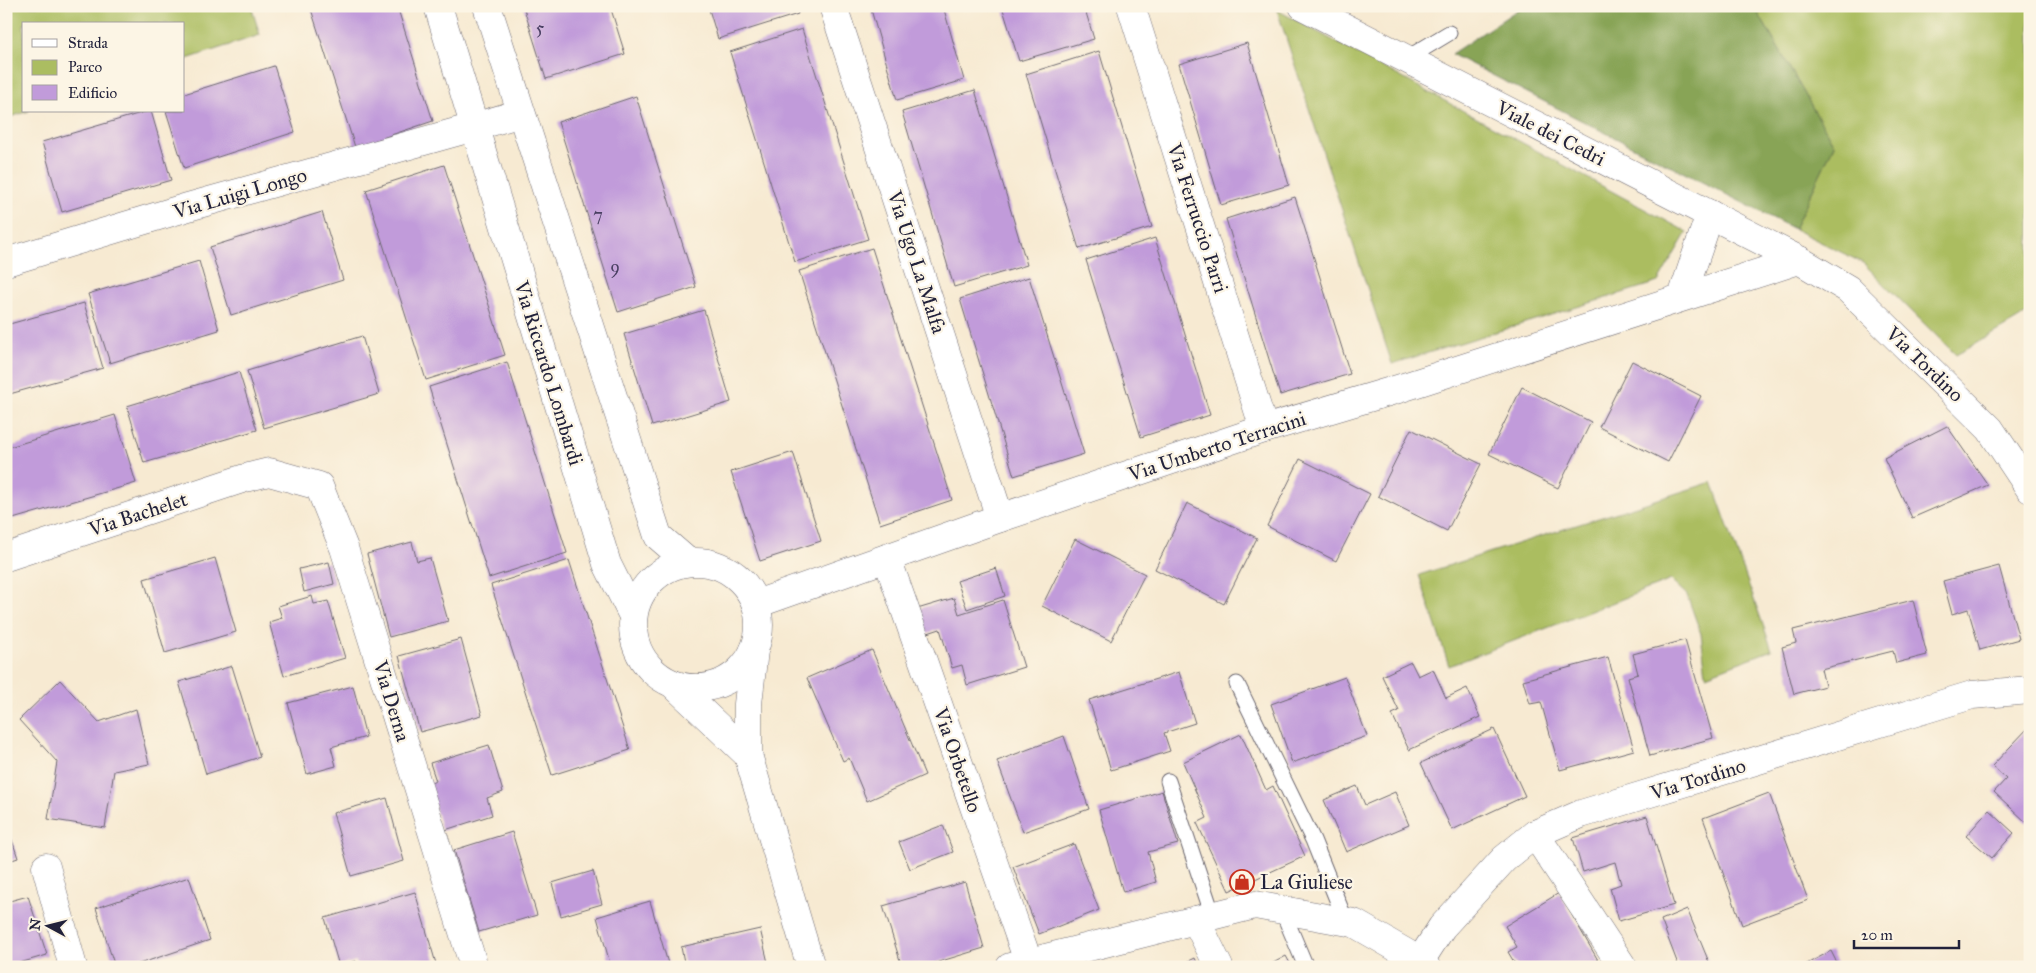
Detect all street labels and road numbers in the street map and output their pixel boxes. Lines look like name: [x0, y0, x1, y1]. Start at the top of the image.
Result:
street label: Viale dei Cedri: [1492, 95, 1610, 171]
street label: Via Ferruccio Parri: [1162, 139, 1234, 296]
street label: Via Luigi Longo: [170, 162, 310, 225]
street label: Via Ugo La Malfa: [881, 187, 952, 337]
street label: Via Riccardo Lombardi: [509, 277, 589, 469]
street label: Via Tordino: [1881, 321, 1969, 407]
street label: Via Umberto Terracini: [1124, 406, 1309, 486]
street label: Via Bachelet: [85, 487, 190, 542]
street label: Via Derna: [368, 657, 416, 745]
street label: Via Orbetello: [929, 703, 987, 816]
street label: Via Tordino: [1647, 753, 1749, 805]

